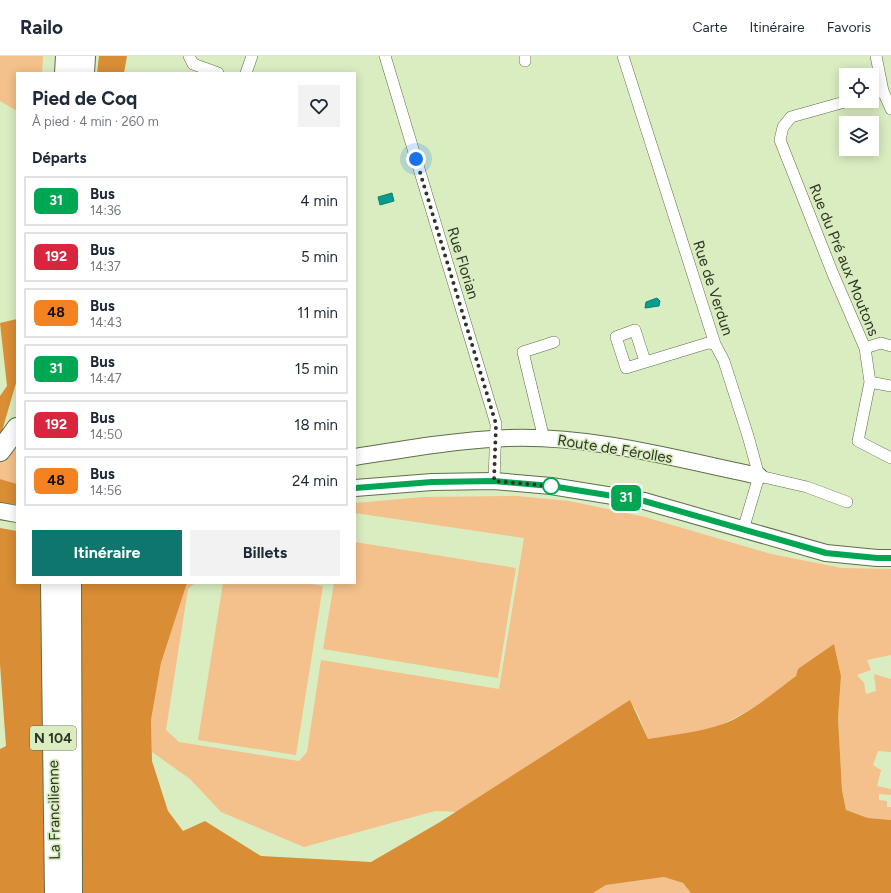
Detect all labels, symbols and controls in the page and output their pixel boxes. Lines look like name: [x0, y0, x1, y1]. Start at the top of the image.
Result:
text: Railo: [20, 16, 63, 39]
text: Carte: [693, 19, 727, 36]
text: Itinéraire: [749, 19, 805, 36]
text: Favoris: [827, 19, 871, 36]
map controls: [839, 68, 879, 156]
button: locate: [839, 68, 879, 108]
button: heart: [298, 85, 340, 127]
text: Pied de Coq: [32, 87, 137, 110]
text: À pied · 4 min · 260 m: [32, 114, 159, 129]
button: layers: [839, 116, 879, 156]
text: Départs: [32, 149, 87, 167]
your location: [406, 149, 426, 169]
street label: Rue du Pré aux Moutons: [805, 181, 883, 339]
text: Bus: [90, 185, 115, 203]
text: 31: [49, 192, 63, 209]
text: 4 min: [300, 192, 338, 210]
text: 14:36: [90, 203, 121, 218]
street label: Rue Florian: [444, 225, 482, 301]
street label: Rue de Verdun: [689, 238, 737, 338]
text: Bus: [90, 241, 115, 259]
text: 192: [45, 248, 67, 265]
text: 5 min: [301, 248, 338, 266]
text: 14:37: [90, 259, 121, 274]
text: Bus: [90, 297, 115, 315]
text: 48: [47, 304, 65, 321]
text: 11 min: [297, 304, 338, 322]
text: 14:43: [90, 315, 122, 330]
text: Bus: [90, 353, 115, 371]
text: 31: [49, 360, 63, 377]
text: 15 min: [295, 360, 338, 378]
text: 14:47: [90, 371, 122, 386]
text: Bus: [90, 409, 115, 427]
text: 192: [45, 416, 67, 433]
text: 18 min: [294, 416, 338, 434]
text: 14:50: [90, 427, 123, 442]
street label: Route de Férolles: [556, 431, 674, 467]
text: Bus: [90, 465, 115, 483]
text: 48: [47, 472, 65, 489]
text: 24 min: [292, 472, 338, 490]
unlabelled marker: [542, 477, 560, 495]
text: 14:56: [90, 483, 122, 498]
line badge: 31: [608, 485, 644, 511]
text: 31: [619, 489, 633, 506]
button: Itinéraire: [32, 530, 182, 576]
button: Billets: [190, 530, 340, 576]
road number: N 104: [30, 726, 76, 750]
street label: La Francilienne: [44, 760, 64, 860]

